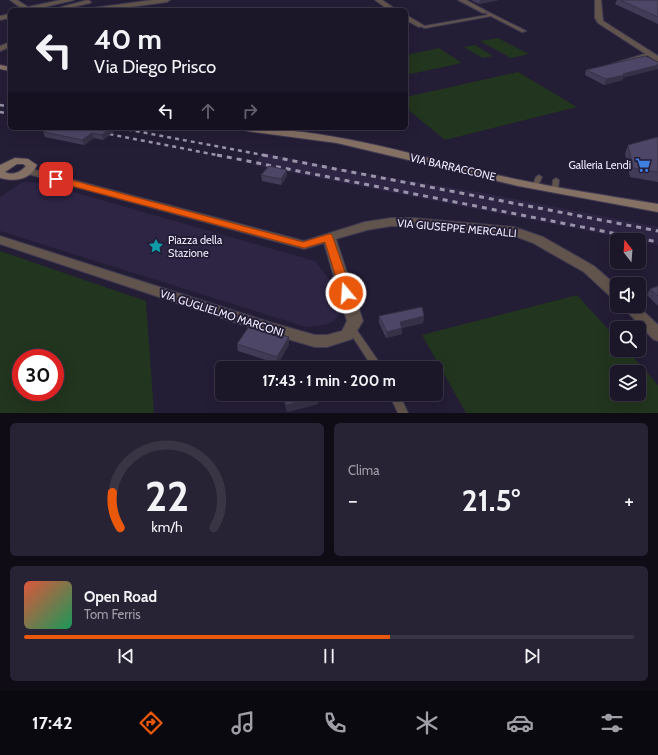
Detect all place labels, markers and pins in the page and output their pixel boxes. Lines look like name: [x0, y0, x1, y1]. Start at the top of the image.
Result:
supermarket icon: Galleria Lendi: [634, 156, 652, 174]
place label: Galleria Lendi: [568, 158, 631, 172]
pin: [39, 162, 73, 196]
place label: Piazza della Stazione: [168, 233, 223, 260]
place icon: Piazza della Stazione: [147, 237, 165, 255]

